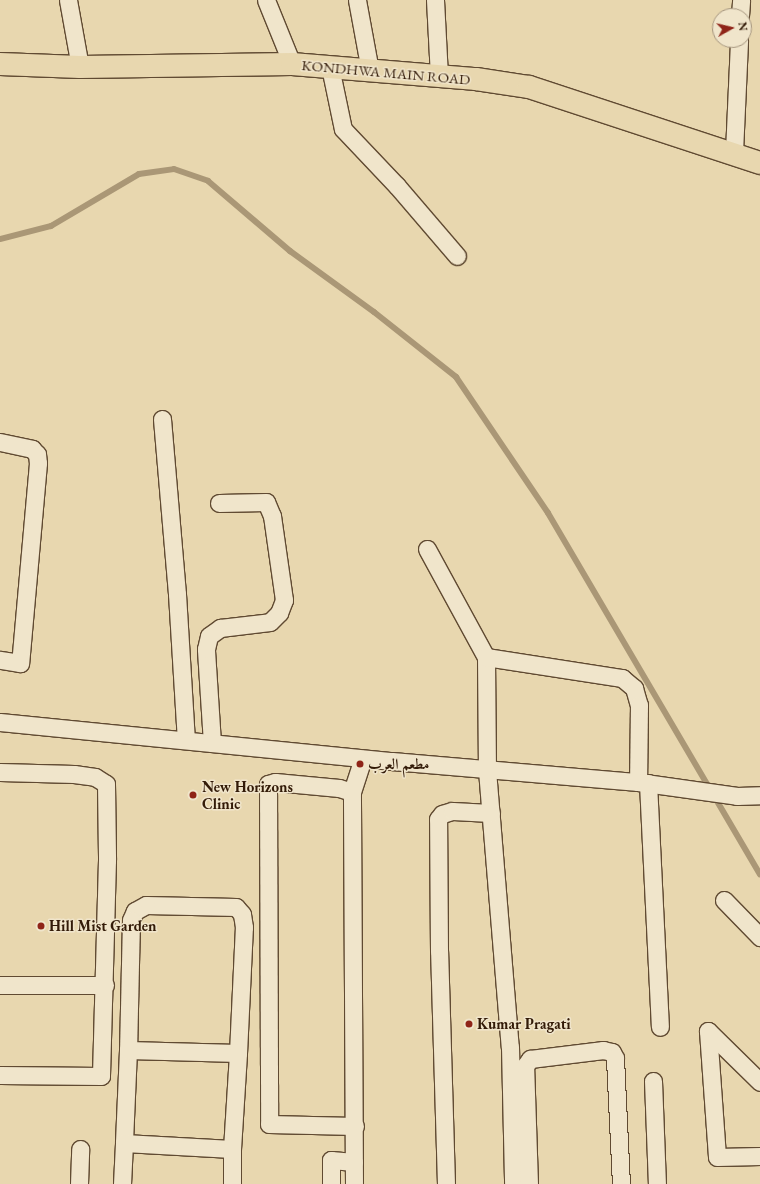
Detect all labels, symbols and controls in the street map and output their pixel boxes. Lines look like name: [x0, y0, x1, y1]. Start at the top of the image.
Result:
north arrow: [712, 8, 752, 48]
text: N: [735, 21, 750, 32]
street label: KONDHWA MAIN ROAD: [301, 56, 471, 88]
place label: مطعم العرب: [368, 755, 429, 773]
marker: مطعم العرب: [355, 759, 365, 769]
place label: New Horizons Clinic: [202, 777, 293, 812]
marker: New Horizons Clinic: [187, 789, 199, 801]
place label: Hill Mist Garden: [49, 917, 156, 935]
marker: Hill Mist Garden: [36, 921, 46, 931]
place label: Kumar Pragati: [477, 1015, 571, 1033]
marker: Kumar Pragati: [464, 1019, 474, 1029]

